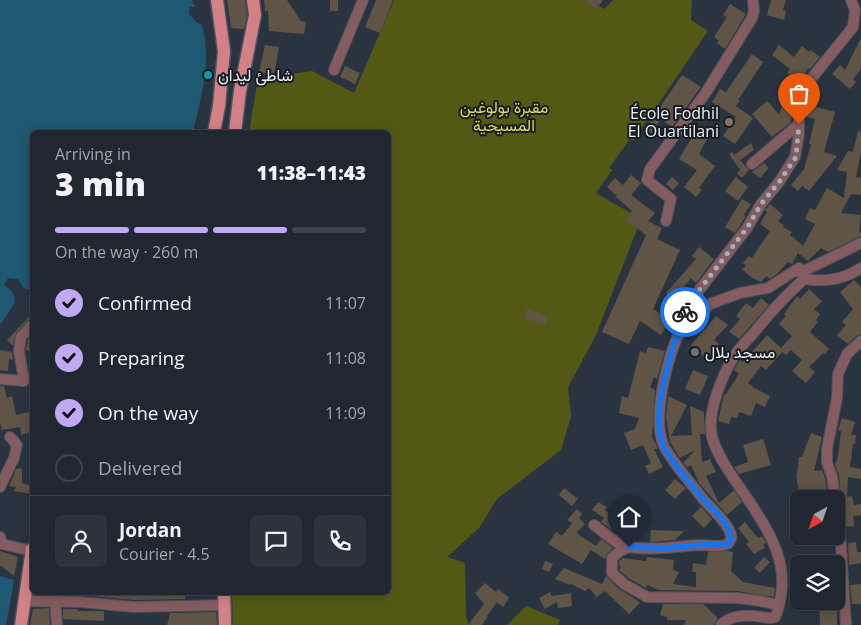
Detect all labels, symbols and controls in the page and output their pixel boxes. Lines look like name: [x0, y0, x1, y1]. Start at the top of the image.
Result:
place label: شاطئ ليدان: [218, 64, 293, 86]
marker: شاطئ ليدان: [202, 69, 214, 81]
pin: [778, 73, 820, 124]
icon: bag: [785, 80, 813, 108]
park label: مقبرة بولوغين المسيحية: [460, 96, 548, 136]
place label: École Fodhil El Ouartilani: [628, 102, 719, 142]
marker: École Fodhil El Ouartilani: [723, 116, 735, 128]
text: Arriving in: [55, 143, 131, 165]
text: 11:38–11:43: [256, 160, 366, 186]
text: 3 min: [55, 162, 146, 205]
text: On the way · 260 m: [55, 241, 198, 263]
courier: [660, 287, 710, 337]
icon: check: [55, 289, 83, 317]
text: Confirmed: [98, 290, 192, 316]
text: 11:07: [325, 292, 366, 314]
icon: bike: [671, 298, 699, 326]
place label: مسجد بلال: [705, 341, 775, 363]
icon: check: [55, 344, 83, 372]
text: Preparing: [98, 345, 185, 371]
marker: مسجد بلال: [689, 346, 701, 358]
text: 11:08: [325, 347, 366, 369]
icon: check: [55, 399, 83, 427]
text: On the way: [98, 400, 198, 426]
text: 11:09: [325, 402, 366, 424]
text: Delivered: [98, 455, 182, 481]
north arrow: [790, 490, 845, 545]
map controls: [790, 490, 845, 610]
pin: [608, 496, 650, 547]
icon: home: [615, 503, 643, 531]
button: person: [55, 515, 107, 567]
button: chat: [250, 515, 302, 567]
button: phone: [314, 515, 366, 567]
text: Jordan: [119, 517, 182, 543]
text: Courier · 4.5: [119, 543, 210, 565]
button: layers: [790, 555, 845, 610]

